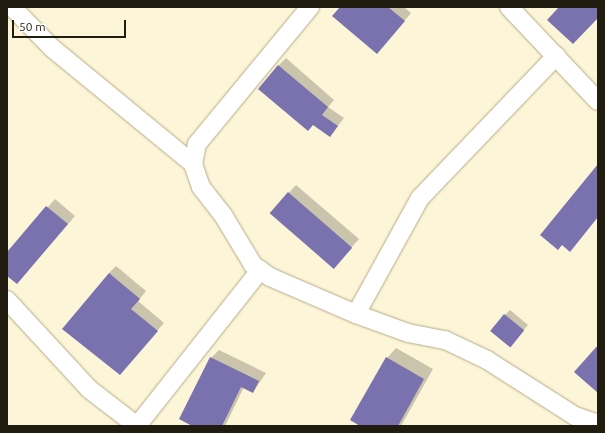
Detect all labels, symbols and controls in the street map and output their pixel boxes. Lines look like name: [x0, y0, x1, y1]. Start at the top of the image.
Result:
scale bar: [14, 12, 128, 38]
text: 50 m: [19, 20, 46, 33]

